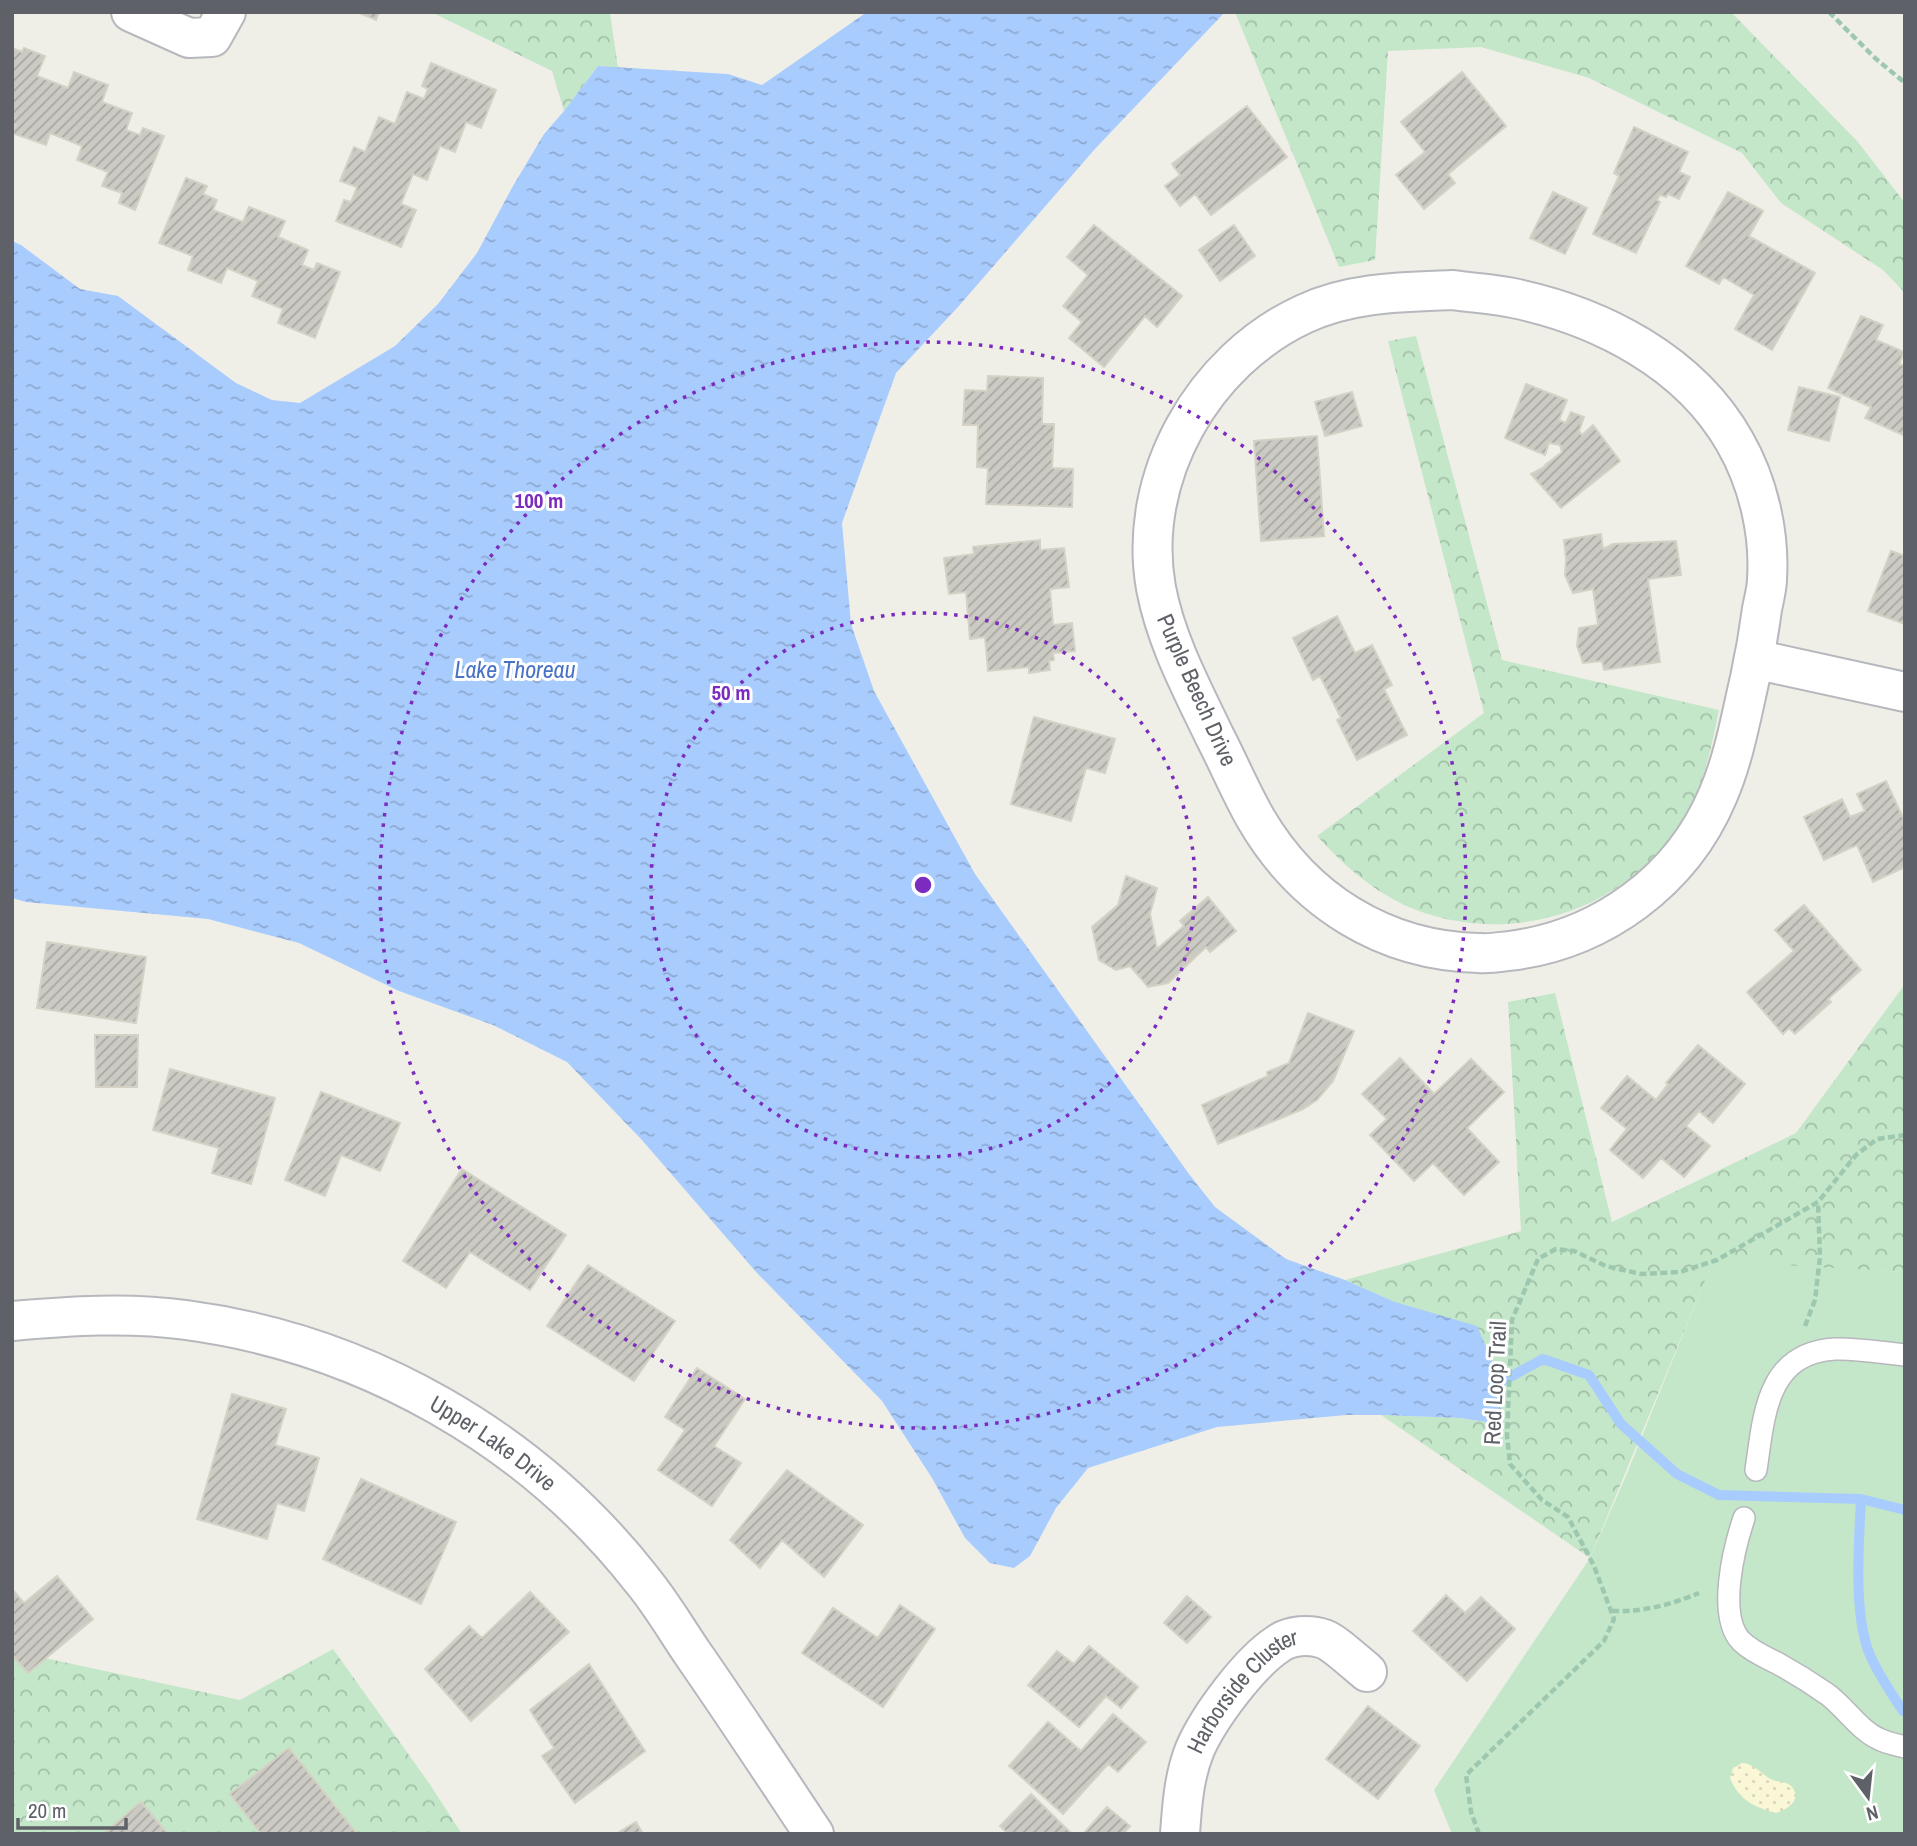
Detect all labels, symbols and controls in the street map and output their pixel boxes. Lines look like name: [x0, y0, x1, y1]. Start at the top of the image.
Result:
text: 100 m: [515, 486, 563, 515]
street label: Purple Beech Drive: [1150, 609, 1245, 771]
water label: Lake Thoreau: [454, 653, 576, 685]
text: 50 m: [711, 678, 751, 707]
centre of rings: [911, 873, 935, 897]
street label: Red Loop Trail: [1476, 1320, 1513, 1446]
street label: Upper Lake Drive: [425, 1388, 563, 1498]
street label: Harborside Cluster: [1179, 1621, 1301, 1758]
north arrow: [1833, 1762, 1903, 1832]
scale bar: [18, 1786, 126, 1830]
text: 20 m: [28, 1796, 66, 1825]
text: N: [1864, 1799, 1881, 1827]

